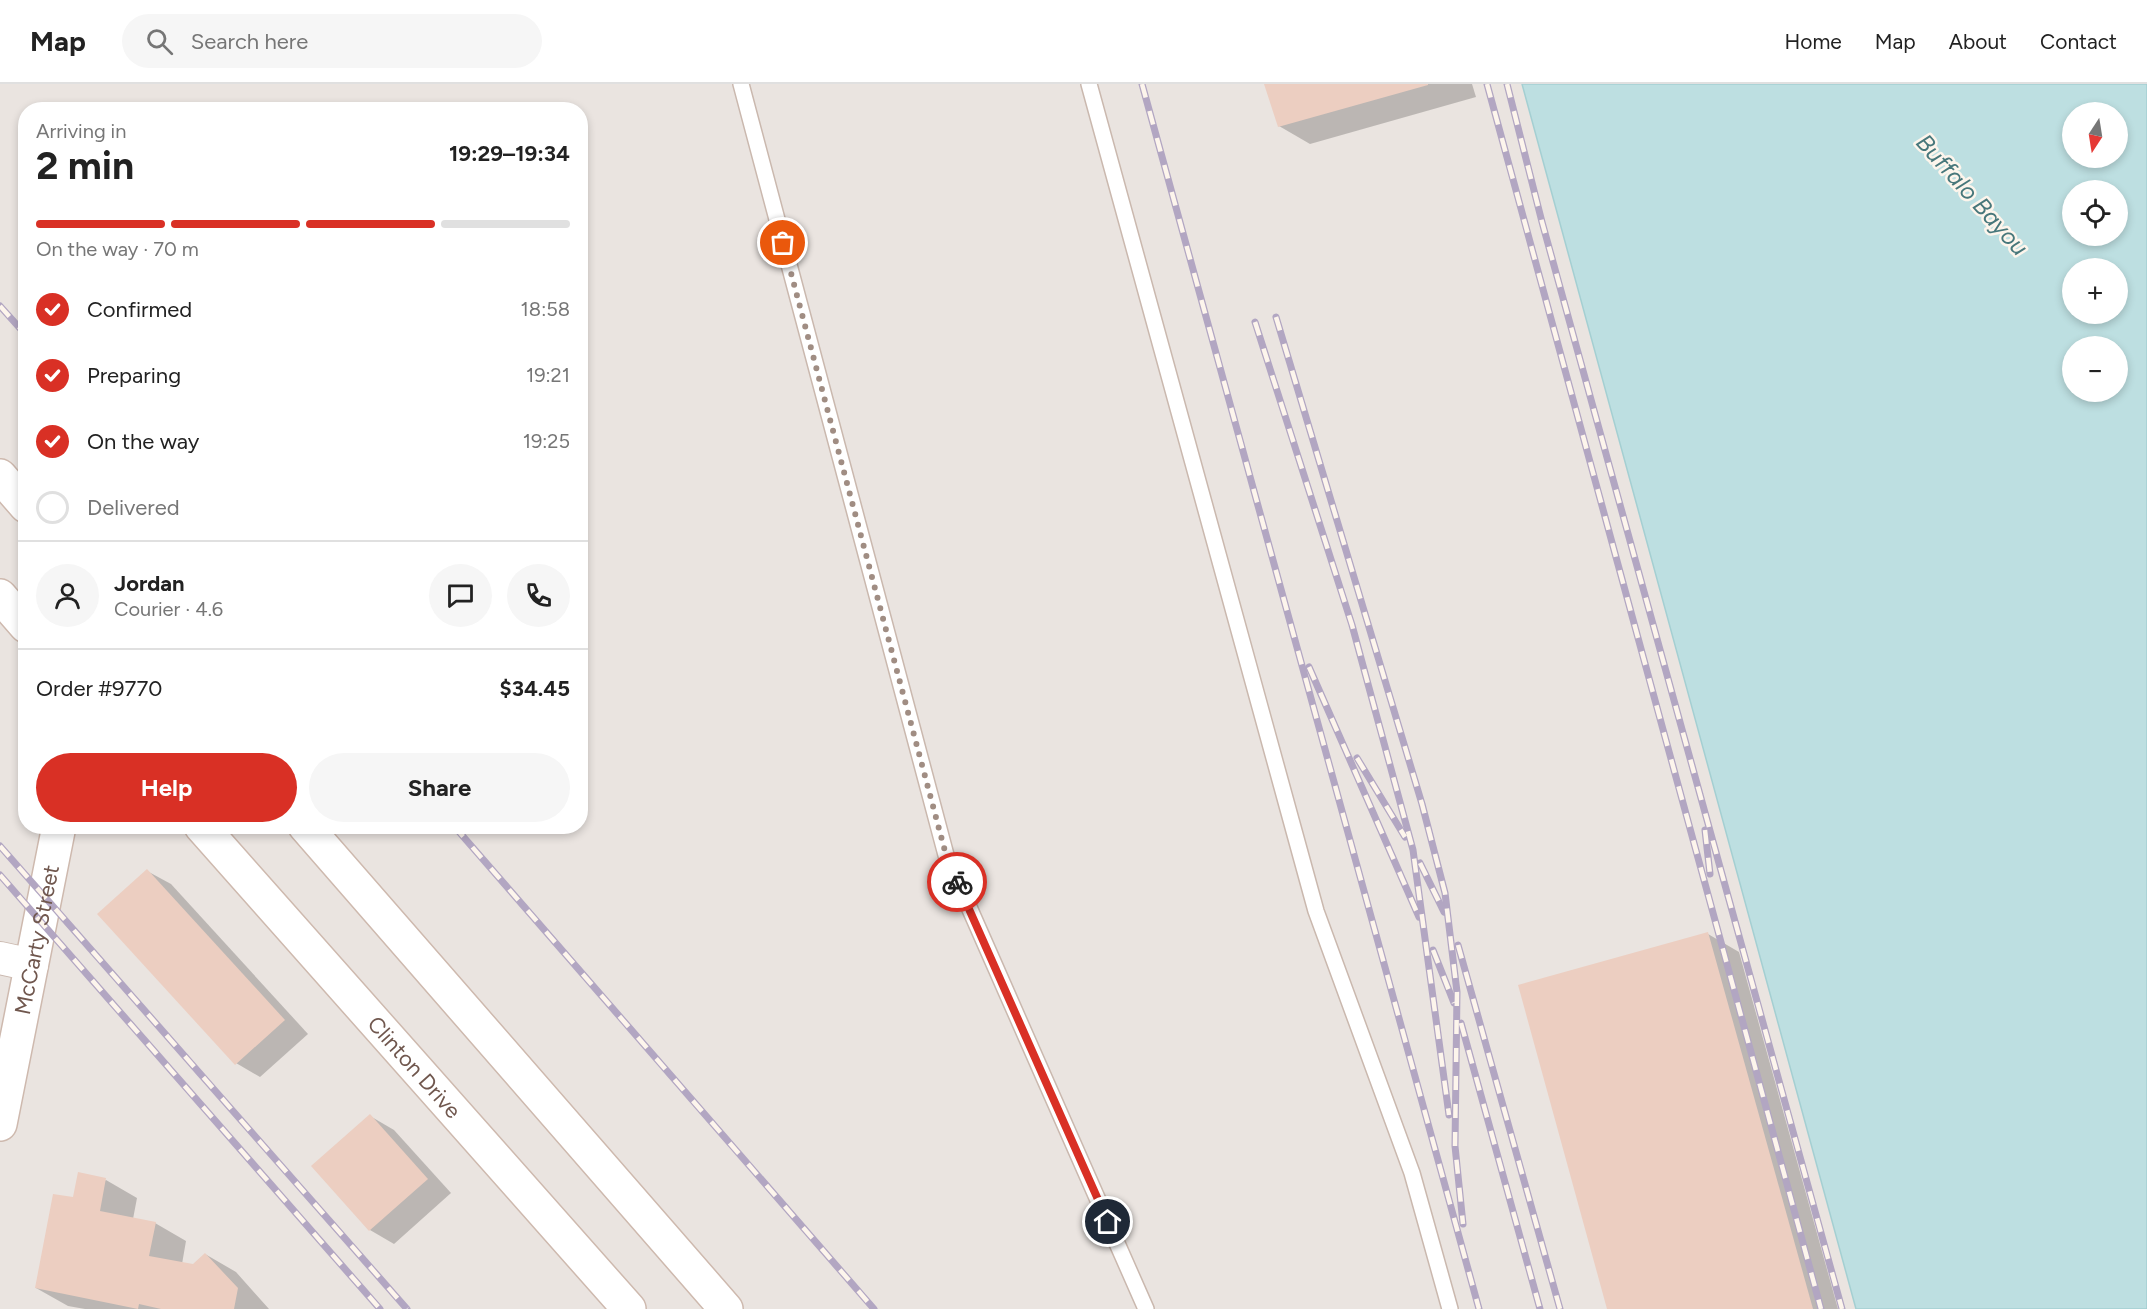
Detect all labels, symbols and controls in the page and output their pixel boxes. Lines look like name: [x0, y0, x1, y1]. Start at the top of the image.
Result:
search box: [122, 14, 542, 68]
text: Map: [30, 24, 86, 58]
icon: search: [143, 25, 176, 58]
text: Search here: [191, 28, 308, 55]
text: Home: [1785, 29, 1842, 54]
text: Map: [1875, 29, 1916, 54]
text: About: [1949, 29, 2007, 54]
text: Contact: [2040, 29, 2117, 54]
north arrow: [2062, 102, 2128, 168]
map controls: [2062, 102, 2128, 402]
text: Arriving in: [36, 119, 126, 143]
water label: Buffalo Bayou: [1910, 128, 2034, 261]
text: 19:29–19:34: [449, 140, 570, 167]
text: 2 min: [36, 142, 134, 189]
button: locate: [2062, 180, 2128, 246]
pin: [757, 217, 808, 268]
icon: bag: [766, 226, 799, 259]
text: On the way · 70 m: [36, 237, 199, 261]
button: +: [2062, 258, 2128, 324]
icon: check: [36, 293, 69, 326]
text: Confirmed: [87, 296, 192, 323]
text: 18:58: [521, 297, 570, 321]
button: −: [2062, 336, 2128, 402]
icon: check: [36, 359, 69, 392]
text: Preparing: [87, 362, 181, 389]
text: 19:21: [526, 363, 570, 387]
icon: check: [36, 425, 69, 458]
text: On the way: [87, 428, 199, 455]
text: 19:25: [523, 429, 570, 453]
text: Delivered: [87, 494, 180, 521]
button: person: [36, 564, 99, 627]
button: chat: [429, 564, 492, 627]
button: phone: [507, 564, 570, 627]
text: Jordan: [114, 570, 185, 597]
text: Courier · 4.6: [114, 597, 223, 621]
text: Order #9770: [36, 675, 162, 702]
text: $34.45: [499, 675, 570, 702]
button: Help: [36, 753, 297, 822]
button: Share: [309, 753, 570, 822]
courier: [927, 852, 987, 912]
street label: McCarty Street: [9, 862, 65, 1017]
icon: bike: [941, 866, 974, 899]
street label: Clinton Drive: [362, 1011, 467, 1124]
pin: [1082, 1196, 1133, 1247]
icon: home: [1091, 1205, 1124, 1238]

